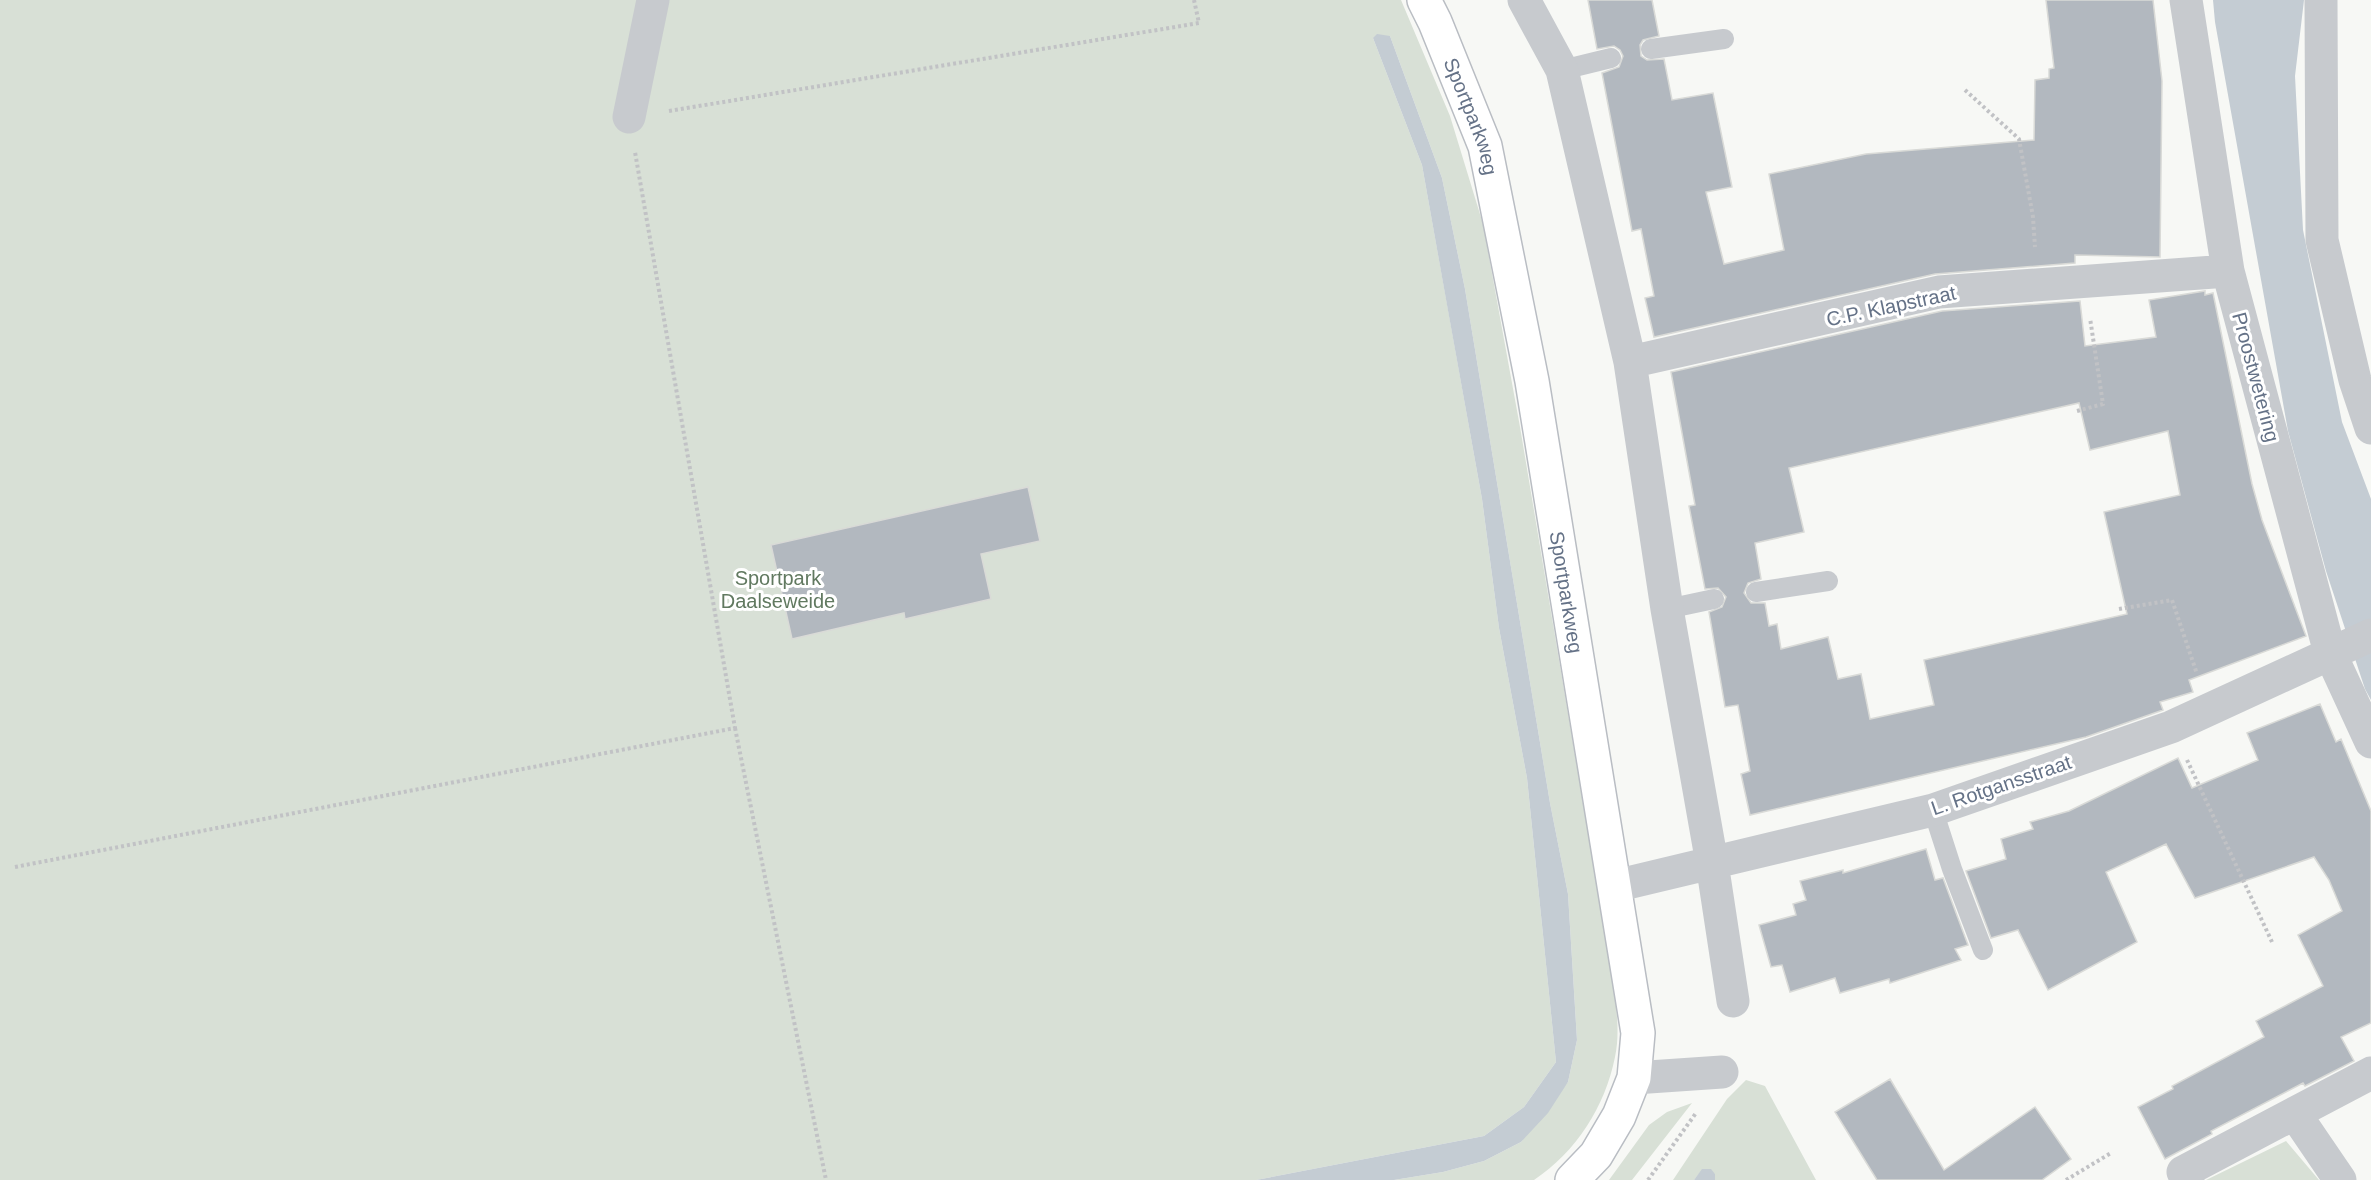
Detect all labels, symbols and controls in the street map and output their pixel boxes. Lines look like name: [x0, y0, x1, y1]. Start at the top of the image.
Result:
street label: Sportparkweg: [1440, 55, 1502, 177]
street label: C.P. Klapstraat: [1824, 281, 1958, 330]
street label: Proostwetering: [2228, 310, 2284, 444]
street label: Sportparkweg: [1546, 530, 1587, 655]
park label: Sportpark Daalseweide: [721, 567, 835, 612]
street label: L. Rotgansstraat: [1928, 751, 2074, 819]

